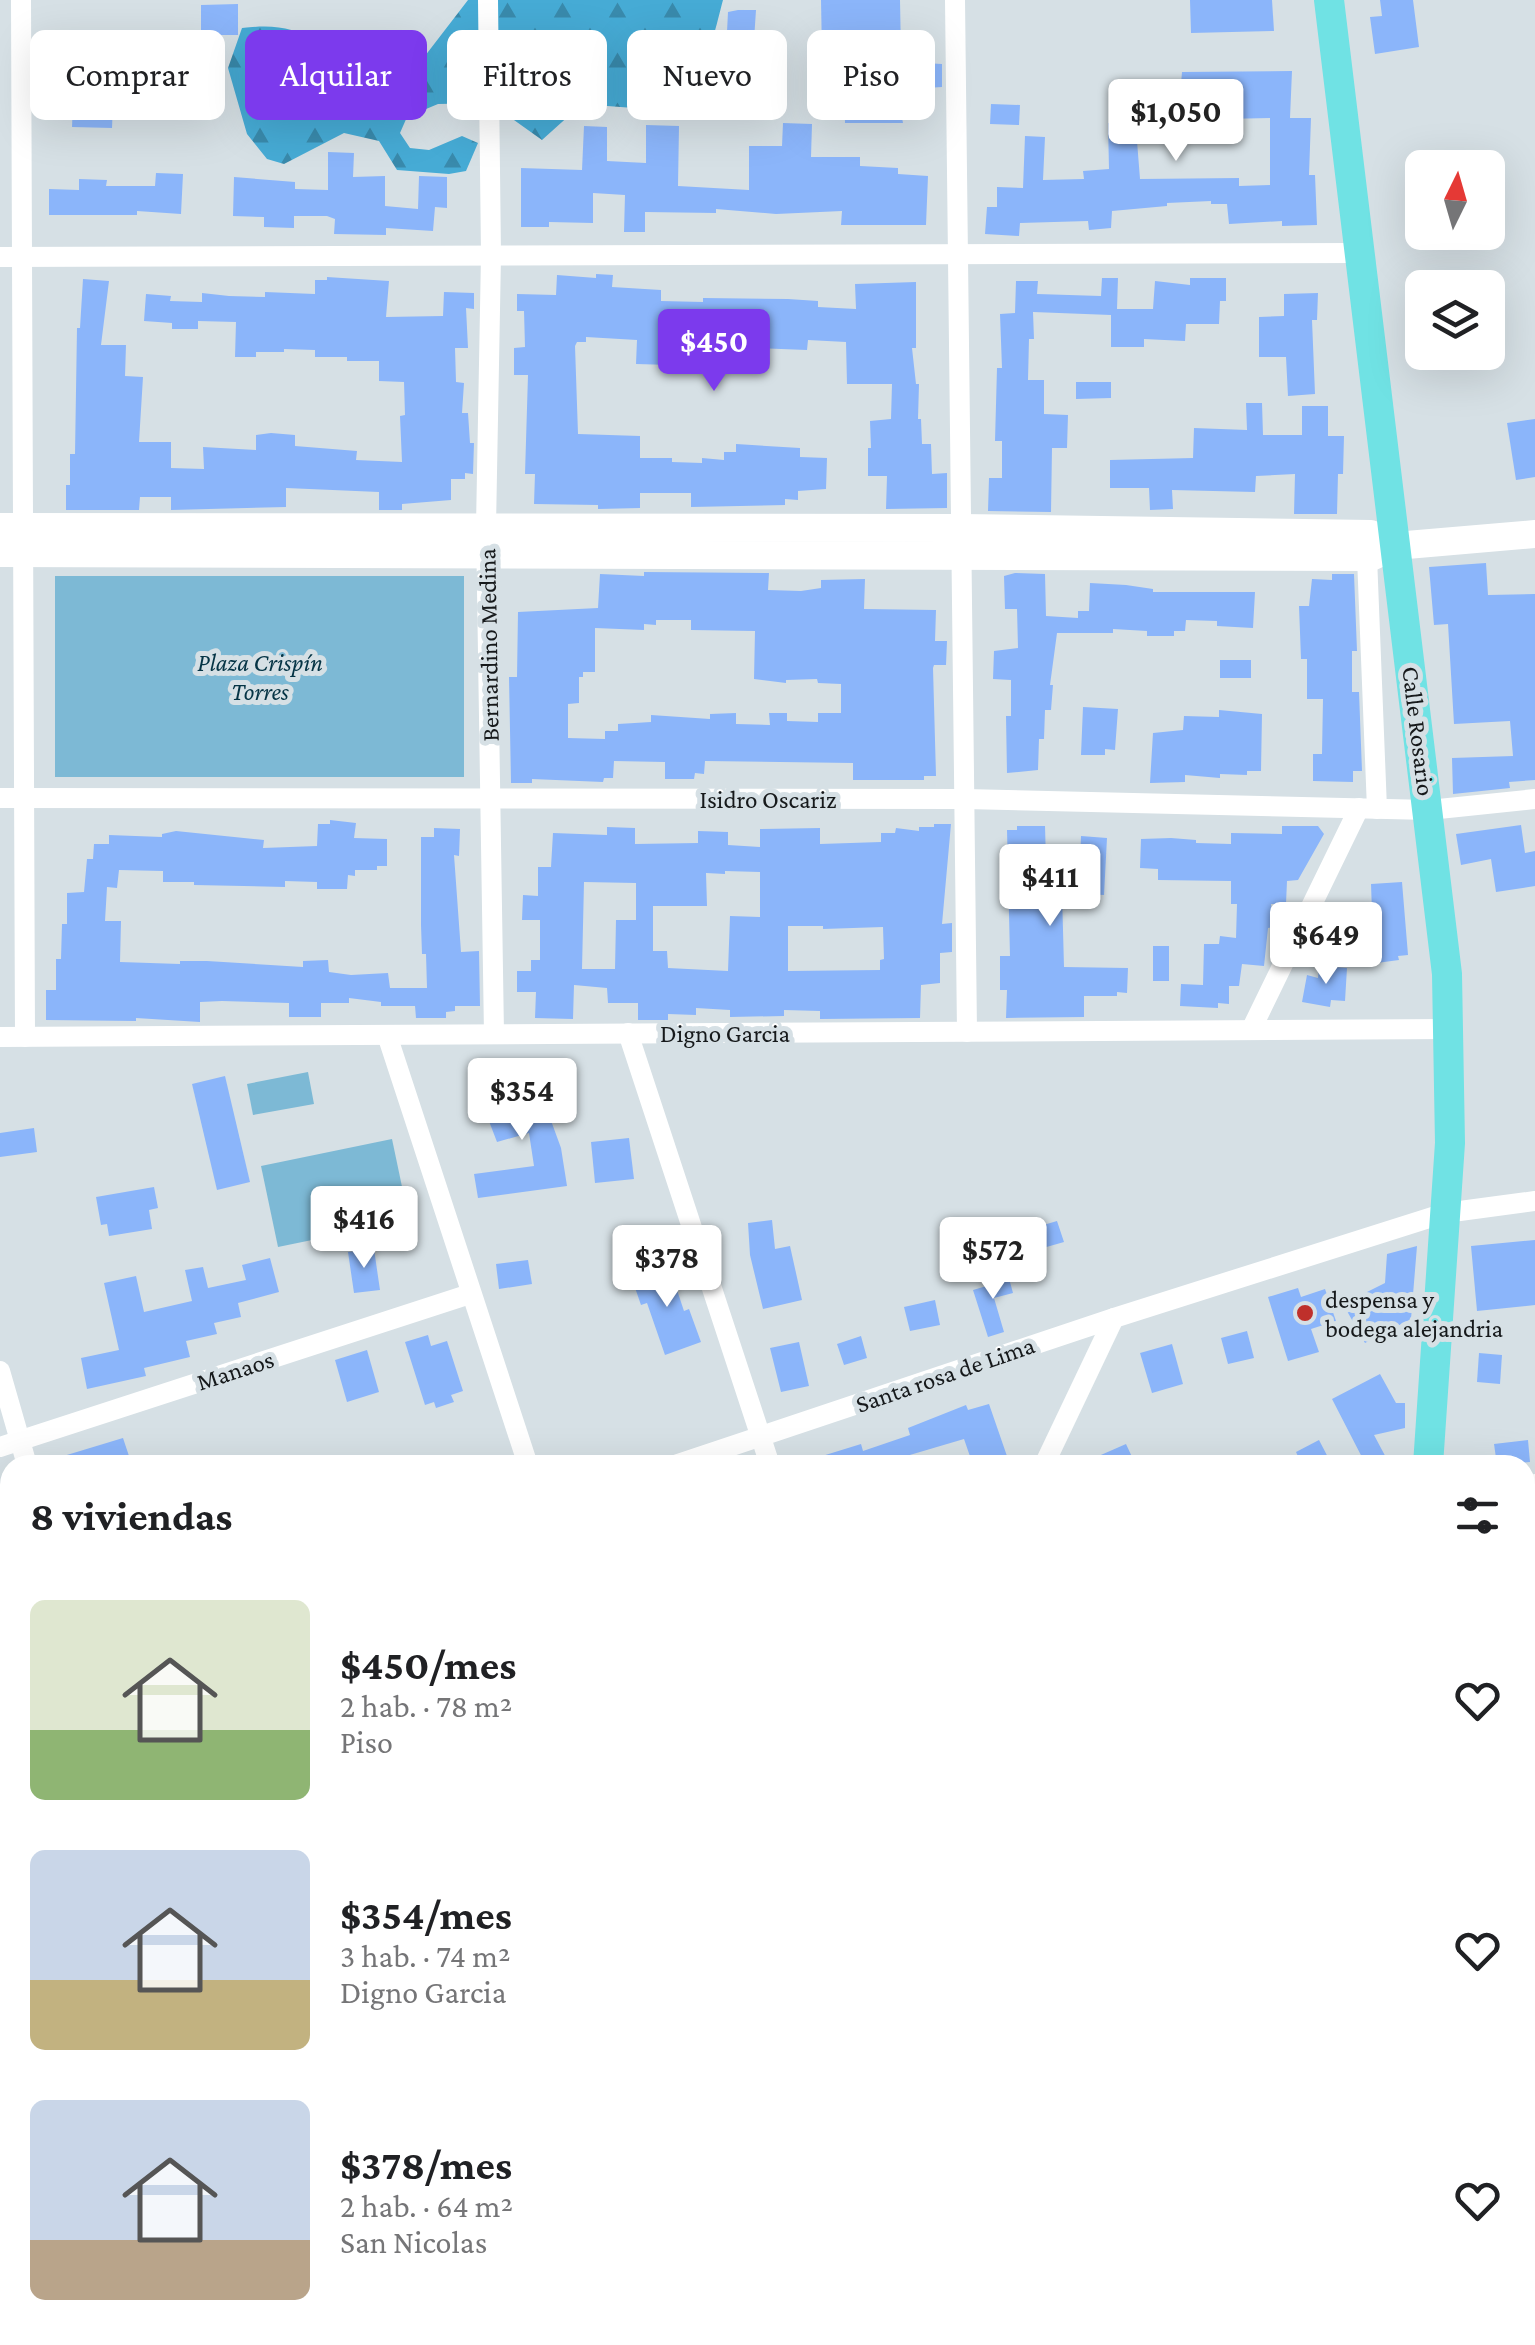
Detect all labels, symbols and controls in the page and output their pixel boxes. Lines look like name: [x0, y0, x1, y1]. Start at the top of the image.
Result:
chip: Comprar: [30, 30, 225, 120]
chip: Alquilar: [245, 30, 427, 120]
chip: Filtros: [447, 30, 607, 120]
chip: Nuevo: [627, 30, 787, 120]
chip: Piso: [807, 30, 935, 120]
pin: $1,050: [1095, 79, 1257, 164]
text: $1,050: [1130, 93, 1222, 129]
north arrow: [1405, 150, 1505, 250]
map controls: [1405, 150, 1505, 370]
button: layers: [1405, 270, 1505, 370]
pin: $450: [655, 309, 773, 394]
text: $450: [680, 323, 748, 359]
street label: Bernardino Medina: [473, 548, 504, 742]
park label: Plaza Crispín Torres: [197, 649, 323, 705]
street label: Calle Rosario: [1397, 665, 1440, 797]
street label: Isidro Oscariz: [699, 786, 837, 813]
pin: $411: [991, 844, 1109, 929]
text: $411: [1021, 858, 1079, 894]
pin: $649: [1267, 902, 1385, 987]
text: $649: [1292, 916, 1360, 952]
street label: Digno Garcia: [660, 1020, 790, 1048]
pin: $354: [463, 1058, 581, 1143]
text: $354: [490, 1072, 554, 1108]
pin: $416: [305, 1186, 423, 1271]
text: $416: [333, 1200, 395, 1236]
pin: $572: [934, 1217, 1052, 1302]
pin: $378: [608, 1225, 726, 1310]
text: $572: [962, 1231, 1024, 1267]
text: $378: [635, 1239, 700, 1275]
place label: despensa y bodega alejandria: [1325, 1286, 1504, 1343]
marker: despensa y bodega alejandria: [1294, 1302, 1316, 1324]
street label: Santa rosa de Lima: [852, 1331, 1039, 1418]
street label: Manaos: [193, 1345, 277, 1396]
icon: filters: [1450, 1488, 1505, 1543]
text: 8 viviendas: [30, 1492, 232, 1539]
icon: home: [110, 1640, 230, 1760]
text: $450/mes: [340, 1641, 516, 1688]
icon: heart: [1450, 1673, 1505, 1728]
text: 2 hab. · 78 m²: [340, 1688, 512, 1724]
text: Piso: [340, 1724, 393, 1760]
icon: home: [110, 1890, 230, 2010]
text: $354/mes: [340, 1891, 512, 1938]
icon: heart: [1450, 1923, 1505, 1978]
text: 3 hab. · 74 m²: [340, 1938, 510, 1974]
text: Digno Garcia: [340, 1974, 506, 2010]
icon: home: [110, 2140, 230, 2260]
text: $378/mes: [340, 2141, 512, 2188]
icon: heart: [1450, 2173, 1505, 2228]
text: 2 hab. · 64 m²: [340, 2188, 513, 2224]
text: San Nicolas: [340, 2224, 487, 2260]

